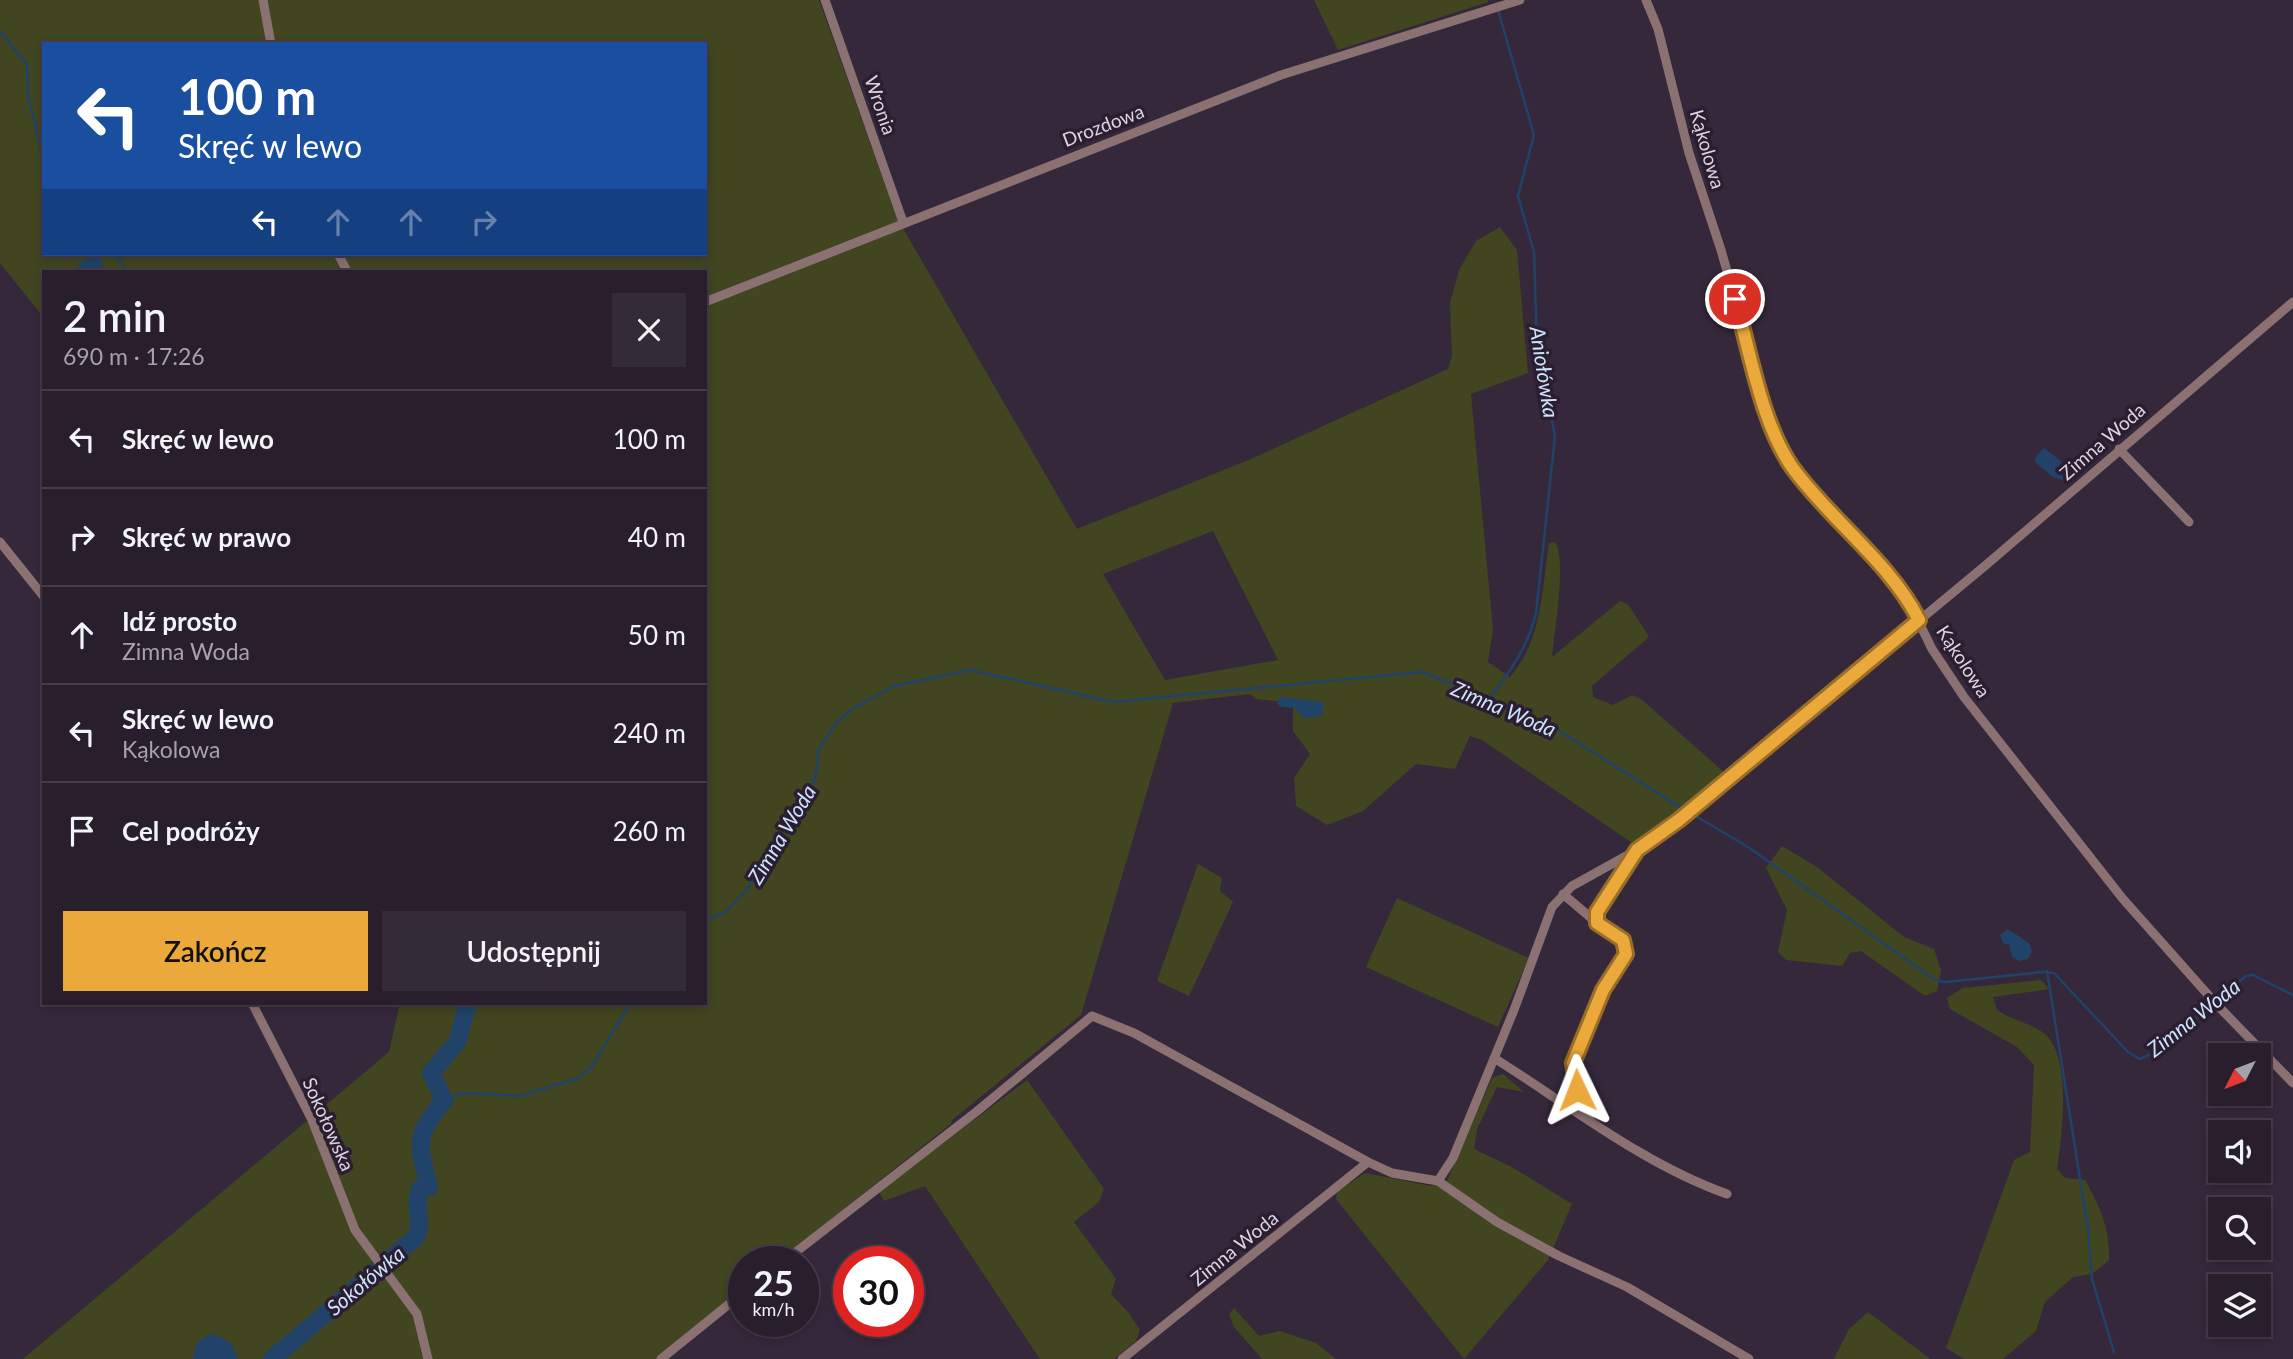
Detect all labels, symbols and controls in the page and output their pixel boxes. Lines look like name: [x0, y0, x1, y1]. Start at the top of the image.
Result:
text: 100 m: [178, 67, 316, 125]
icon: left: [63, 70, 154, 161]
street label: Wronia: [860, 73, 902, 137]
street label: Drozdowa: [1059, 99, 1147, 151]
street label: Kąkolowa: [1686, 107, 1730, 191]
text: Skręć w lewo: [178, 126, 362, 165]
icon: left: [246, 203, 284, 241]
icon: ahead: [319, 203, 357, 241]
icon: ahead: [392, 203, 430, 241]
icon: right: [465, 203, 503, 241]
pin: [1705, 269, 1765, 329]
icon: arrive: [1716, 280, 1754, 318]
text: 2 min: [63, 291, 167, 341]
button: close: [612, 293, 686, 367]
water label: Aniołówka: [1525, 323, 1565, 420]
text: 690 m · 17:26: [63, 342, 205, 370]
street label: Zimna Woda: [2055, 398, 2149, 484]
icon: left: [63, 420, 101, 458]
text: Skręć w lewo: [122, 423, 274, 455]
text: 100 m: [613, 423, 686, 455]
icon: right: [63, 518, 101, 556]
text: Skręć w prawo: [122, 521, 291, 553]
text: 40 m: [628, 521, 686, 553]
text: Idź prosto: [122, 605, 237, 637]
icon: ahead: [63, 616, 101, 654]
text: 50 m: [628, 619, 686, 651]
street label: Kąkolowa: [1932, 621, 1996, 701]
text: Zimna Woda: [122, 637, 250, 665]
water label: Zimna Woda: [1447, 674, 1560, 741]
text: Skręć w lewo: [122, 703, 274, 735]
icon: left: [63, 714, 101, 752]
text: 240 m: [613, 717, 686, 749]
text: Kąkolowa: [122, 735, 220, 763]
water label: Zimna Woda: [741, 780, 820, 889]
icon: arrive: [63, 812, 101, 850]
text: Cel podróży: [122, 815, 260, 847]
text: 260 m: [613, 815, 686, 847]
button: Zakończ: [63, 911, 368, 991]
button: Udostępnij: [382, 911, 686, 991]
water label: Zimna Woda: [2141, 973, 2245, 1062]
north arrow: [2208, 1043, 2272, 1106]
map controls: [2208, 1043, 2271, 1337]
position arrow: [1540, 1053, 1614, 1127]
street label: Sokołowska: [298, 1074, 360, 1174]
button: sound: [2208, 1120, 2271, 1183]
button: search: [2208, 1197, 2271, 1260]
street label: Zimna Woda: [1186, 1206, 1282, 1290]
water label: Sokołówka: [321, 1240, 409, 1320]
speed limit sign: 30: [833, 1246, 924, 1337]
text: 25: [753, 1261, 794, 1303]
button: layers: [2208, 1274, 2271, 1337]
text: km/h: [752, 1298, 795, 1320]

